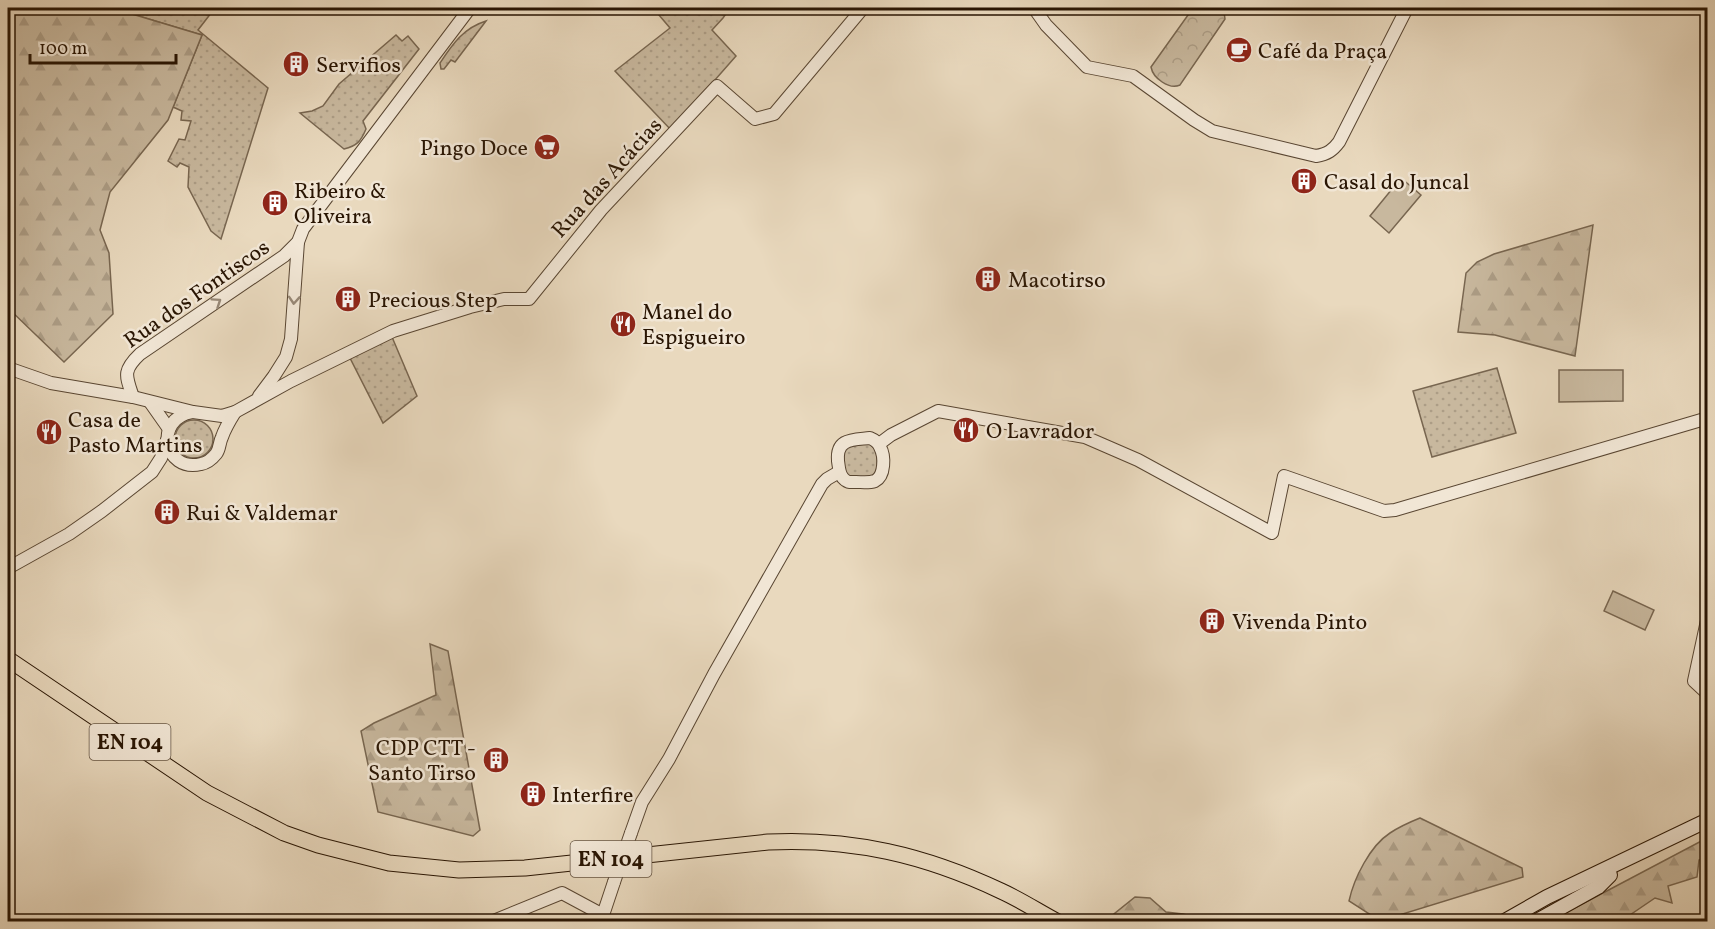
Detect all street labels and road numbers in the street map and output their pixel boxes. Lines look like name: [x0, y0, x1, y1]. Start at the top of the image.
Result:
street label: Rua das Acácias: [545, 112, 670, 246]
street label: Rua dos Fontiscos: [118, 233, 277, 357]
road number: EN 104: [90, 724, 170, 760]
road number: EN 104: [570, 841, 652, 877]

